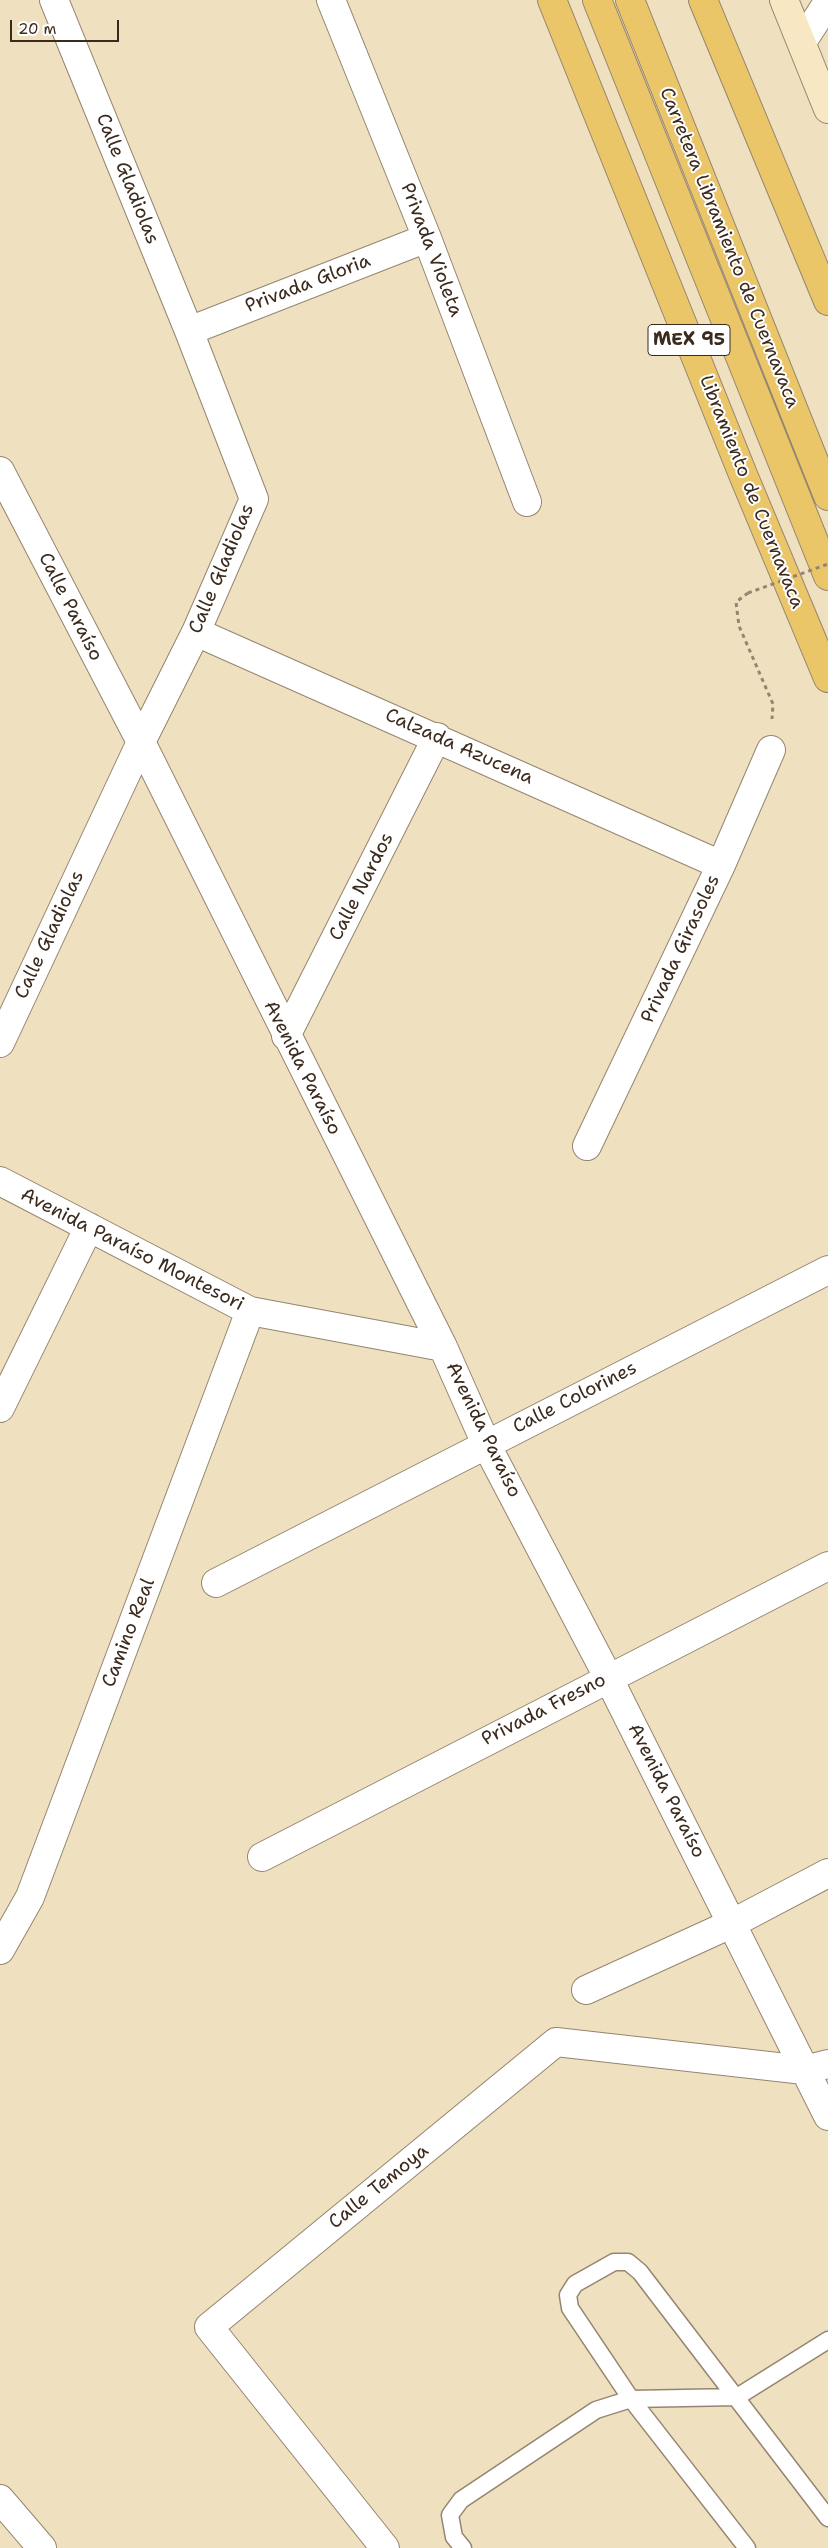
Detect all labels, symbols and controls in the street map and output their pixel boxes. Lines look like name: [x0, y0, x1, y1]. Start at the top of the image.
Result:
scale bar: [12, 10, 121, 42]
text: 20 m: [18, 19, 57, 39]
street label: Carretera Libramiento de Cuernavaca: [654, 84, 804, 412]
street label: Calle Gladiolas: [90, 110, 164, 248]
street label: Privada Violeta: [395, 180, 467, 320]
street label: Privada Gloria: [242, 250, 374, 318]
road number: MEX 95: [648, 324, 730, 356]
street label: Libramiento de Cuernavaca: [694, 372, 808, 612]
street label: Calle Gladiolas: [184, 501, 260, 637]
street label: Calle Paraíso: [33, 549, 107, 665]
street label: Calzada Azucena: [381, 704, 537, 790]
street label: Calle Nardos: [325, 829, 399, 945]
street label: Calle Gladiolas: [10, 867, 90, 1003]
street label: Privada Girasoles: [637, 871, 725, 1027]
street label: Avenida Paraíso: [258, 997, 346, 1139]
street label: Avenida Paraíso Montesori: [17, 1184, 247, 1316]
street label: Calle Colorines: [509, 1357, 641, 1439]
street label: Avenida Paraíso: [440, 1359, 526, 1501]
street label: Camino Real: [98, 1575, 160, 1691]
street label: Privada Fresno: [478, 1669, 610, 1751]
street label: Avenida Paraíso: [622, 1720, 710, 1862]
street label: Calle Temoya: [324, 2140, 434, 2234]

